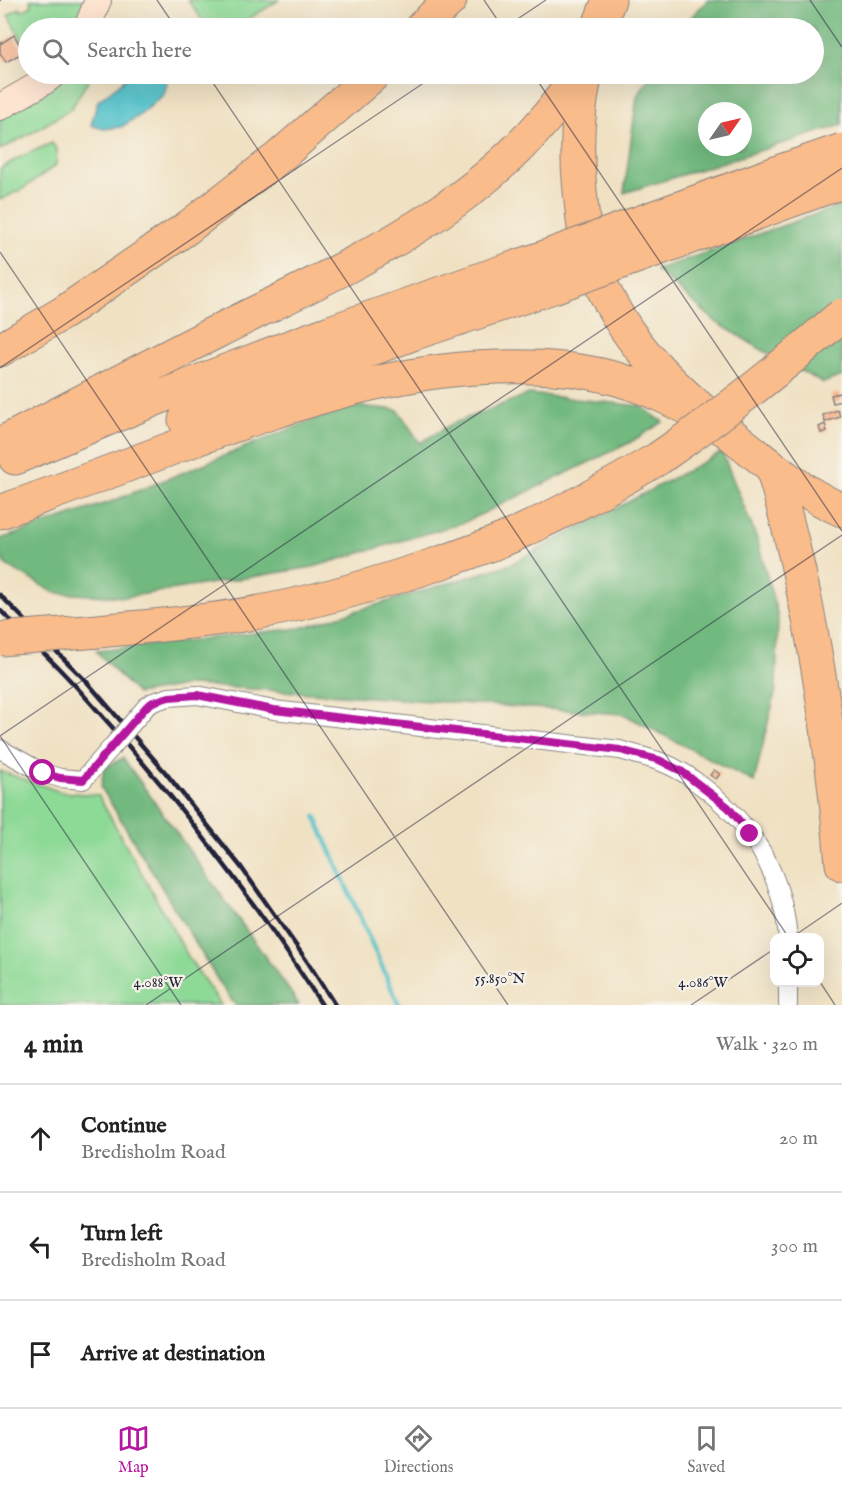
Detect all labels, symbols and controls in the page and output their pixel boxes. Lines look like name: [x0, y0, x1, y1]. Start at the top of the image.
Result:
search box: [18, 18, 824, 84]
icon: search: [39, 35, 72, 68]
text: Search here: [87, 37, 192, 65]
north arrow: [698, 102, 752, 156]
route start: [29, 759, 55, 785]
route end: [736, 820, 762, 846]
map controls: [770, 933, 824, 987]
button: locate: [770, 933, 824, 987]
text: 55.850°N: [475, 969, 525, 988]
text: 4.088°W: [133, 973, 183, 992]
text: 4.086°W: [678, 973, 728, 992]
text: 4 min: [24, 1028, 83, 1061]
text: Walk · 320 m: [716, 1032, 818, 1057]
text: Continue: [81, 1112, 167, 1140]
icon: ahead: [24, 1122, 57, 1155]
text: 20 m: [779, 1126, 818, 1151]
text: Bredisholm Road: [81, 1140, 226, 1165]
text: Turn left: [81, 1220, 163, 1248]
icon: left: [24, 1230, 57, 1263]
text: 300 m: [771, 1234, 818, 1259]
text: Bredisholm Road: [81, 1248, 226, 1273]
icon: arrive: [24, 1338, 57, 1371]
text: Arrive at destination: [81, 1340, 265, 1368]
tab: Map: [117, 1422, 150, 1478]
tab: Directions: [384, 1422, 453, 1478]
tab: Saved: [687, 1422, 725, 1478]

